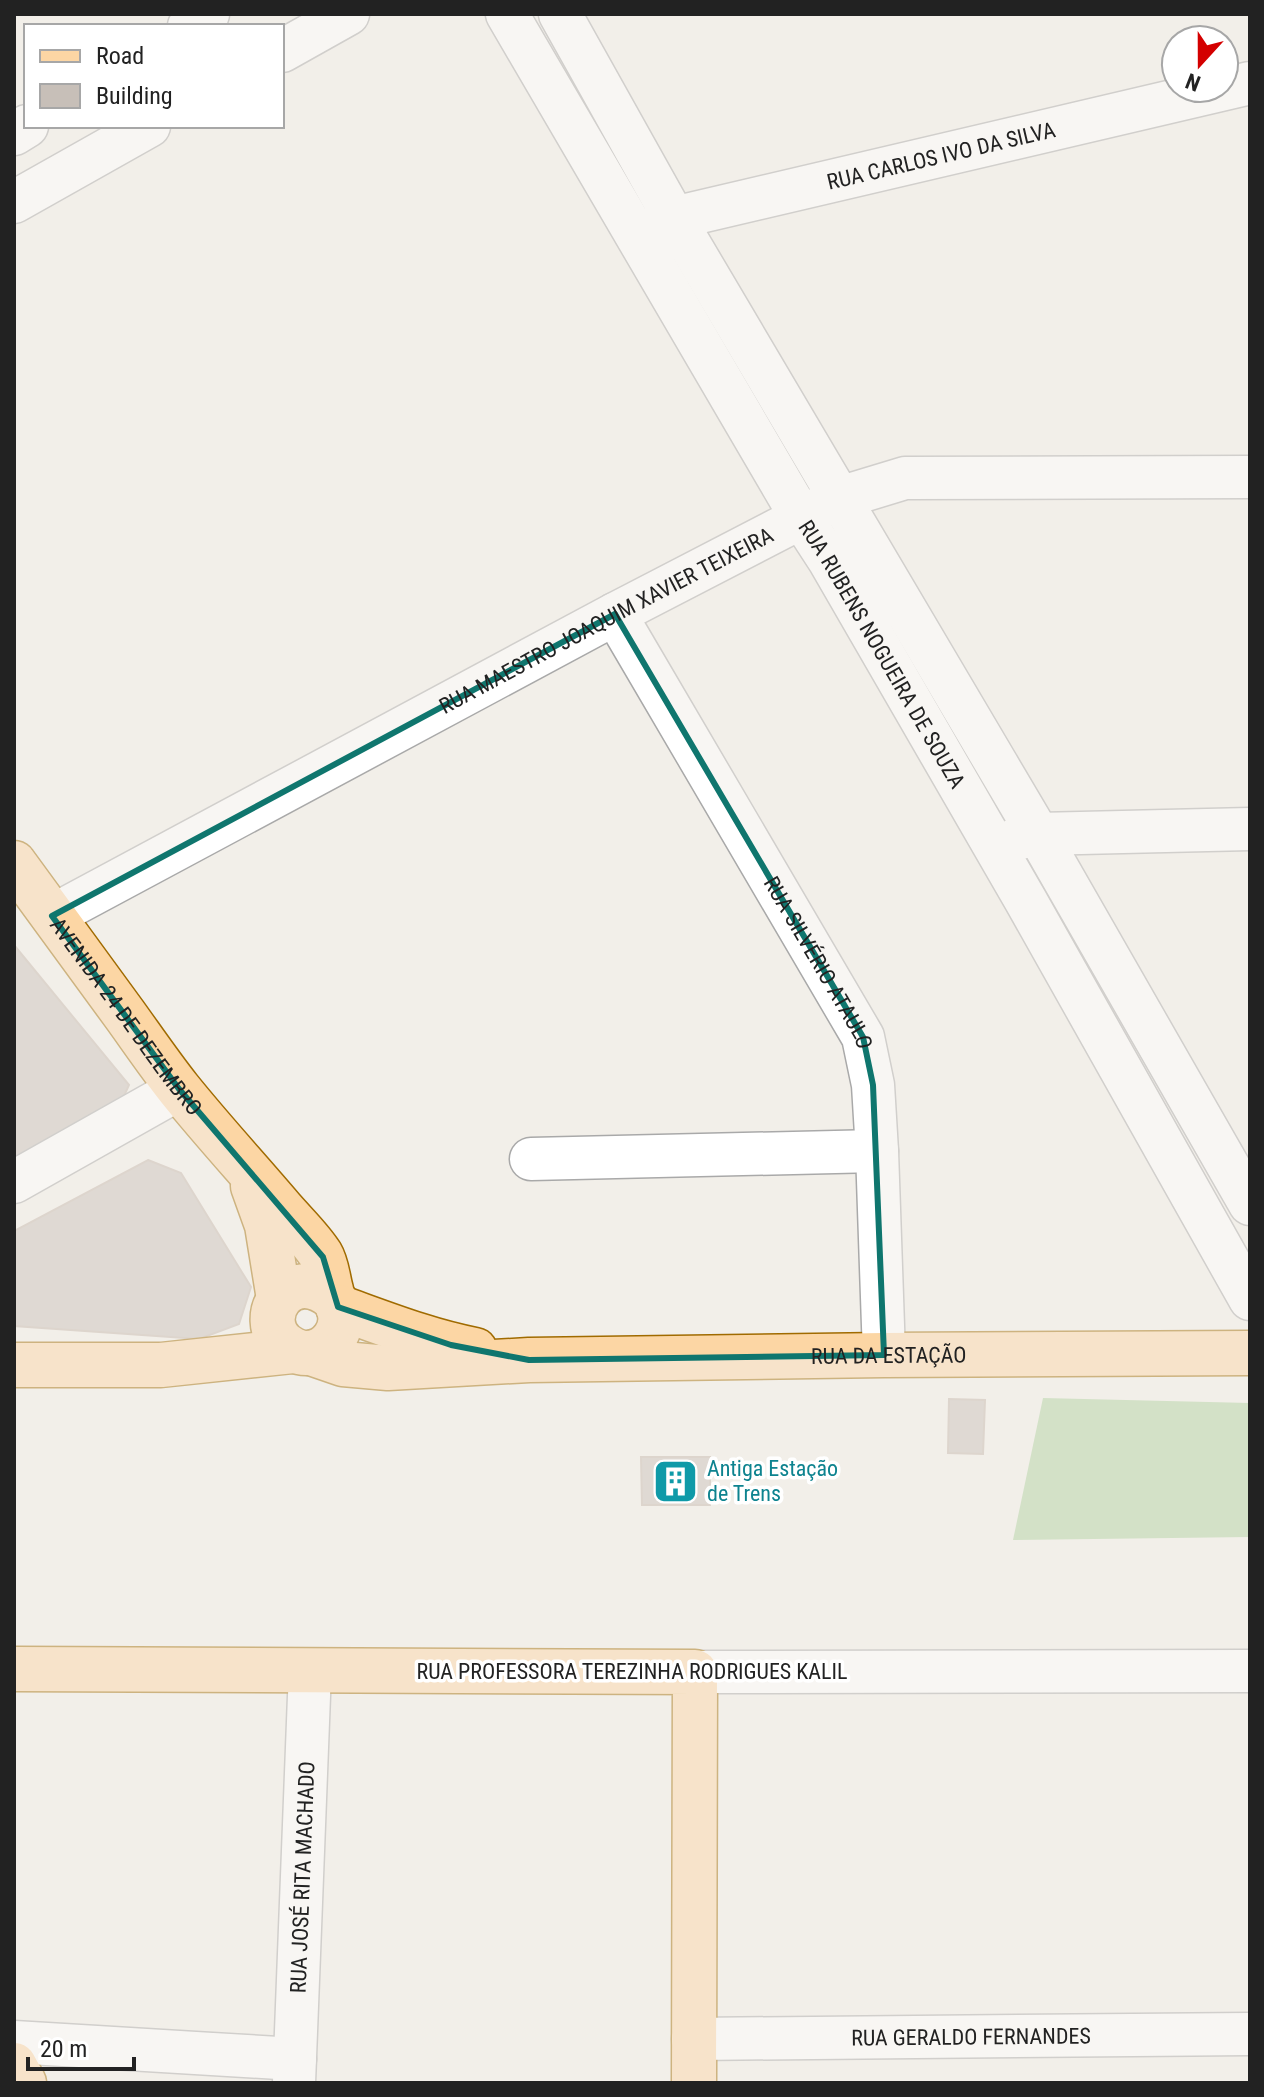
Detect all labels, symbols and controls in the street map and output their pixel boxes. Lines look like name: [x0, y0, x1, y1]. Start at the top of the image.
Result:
legend: [24, 24, 284, 128]
north arrow: [1160, 24, 1240, 104]
text: Road: [96, 42, 144, 70]
text: N: [1182, 68, 1204, 96]
text: Building: [96, 82, 173, 110]
street label: RUA CARLOS IVO DA SILVA: [824, 117, 1058, 194]
street label: RUA RUBENS NOGUEIRA DE SOUZA: [794, 515, 971, 793]
street label: RUA MAESTRO JOAQUIM XAVIER TEIXEIRA: [435, 522, 777, 719]
street label: RUA SILVÉRIO ATAULO: [759, 872, 878, 1051]
street label: AVENIDA 24 DE DEZEMBRO: [45, 913, 208, 1120]
street label: RUA DA ESTAÇÃO: [811, 1342, 967, 1369]
place label: Antiga Estação de Trens: [707, 1456, 838, 1506]
building icon: Antiga Estação de Trens: [652, 1457, 700, 1505]
street label: RUA PROFESSORA TEREZINHA RODRIGUES KALIL: [417, 1659, 847, 1684]
street label: RUA JOSÉ RITA MACHADO: [285, 1761, 319, 1994]
scale bar: [28, 2021, 134, 2071]
street label: RUA GERALDO FERNANDES: [851, 2023, 1091, 2050]
text: 20 m: [40, 2035, 87, 2063]

